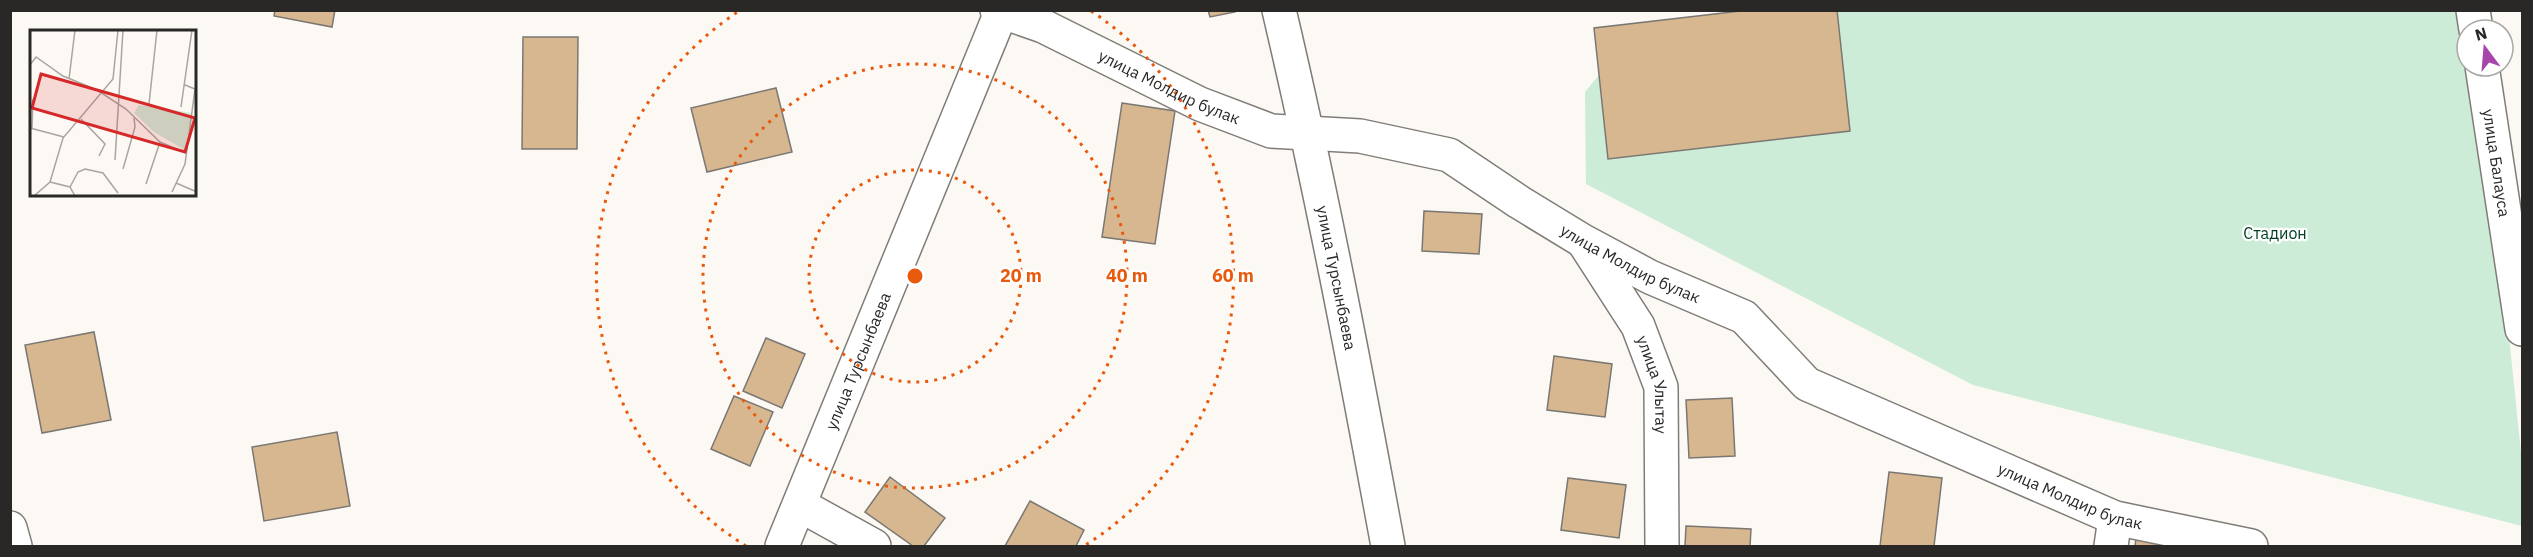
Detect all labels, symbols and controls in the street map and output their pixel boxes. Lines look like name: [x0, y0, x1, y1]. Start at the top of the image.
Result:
north arrow: [2455, 18, 2515, 78]
text: N: [2473, 22, 2489, 45]
inset map: [30, 30, 196, 196]
street label: улица Молдир булак: [1095, 45, 1243, 128]
street label: улица Балауса: [2479, 108, 2515, 219]
street label: улица Турсынбаева: [1312, 204, 1361, 352]
street label: улица Молдир булак: [1557, 220, 1703, 307]
park label: Стадион: [2243, 223, 2307, 243]
text: 20 m: [1000, 264, 1042, 287]
text: 40 m: [1106, 264, 1148, 287]
text: 60 m: [1212, 264, 1254, 287]
centre of rings: [905, 266, 925, 286]
street label: улица Турсынбаева: [821, 289, 895, 433]
street label: улица Улытау: [1632, 333, 1672, 434]
street label: улица Молдир булак: [1995, 458, 2144, 533]

